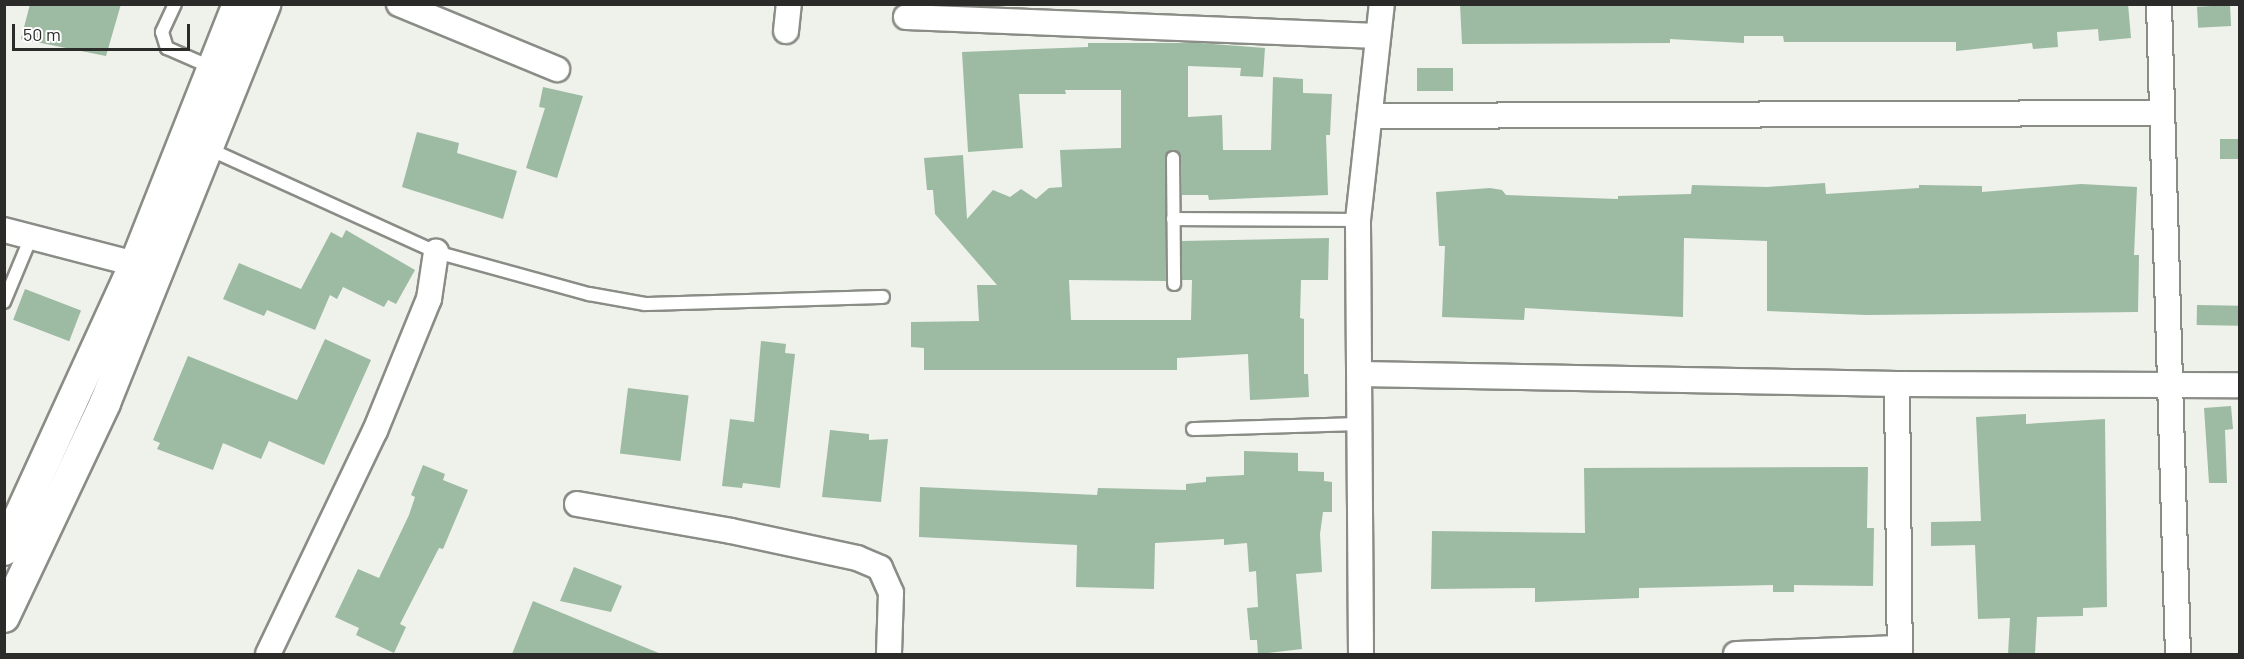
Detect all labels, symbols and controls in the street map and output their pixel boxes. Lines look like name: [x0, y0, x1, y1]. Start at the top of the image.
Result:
scale bar: [15, 12, 194, 50]
text: 50 m: [23, 23, 61, 45]

